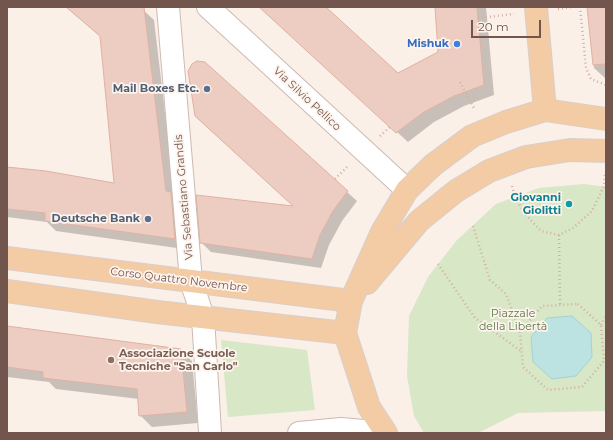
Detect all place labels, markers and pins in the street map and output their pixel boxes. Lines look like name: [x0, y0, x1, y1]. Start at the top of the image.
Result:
place label: Mishuk: [407, 37, 449, 51]
marker: Mishuk: [452, 39, 462, 49]
place label: Mail Boxes Etc.: [113, 82, 199, 96]
marker: Mail Boxes Etc.: [202, 84, 212, 94]
place label: Giovanni Giolitti: [511, 191, 561, 217]
marker: Giovanni Giolitti: [564, 199, 574, 209]
place label: Deutsche Bank: [52, 212, 140, 226]
marker: Deutsche Bank: [143, 214, 153, 224]
place label: Associazione Scuole Tecniche "San Carlo": [119, 347, 238, 373]
marker: Associazione Scuole Tecniche "San Carlo": [106, 355, 116, 365]

